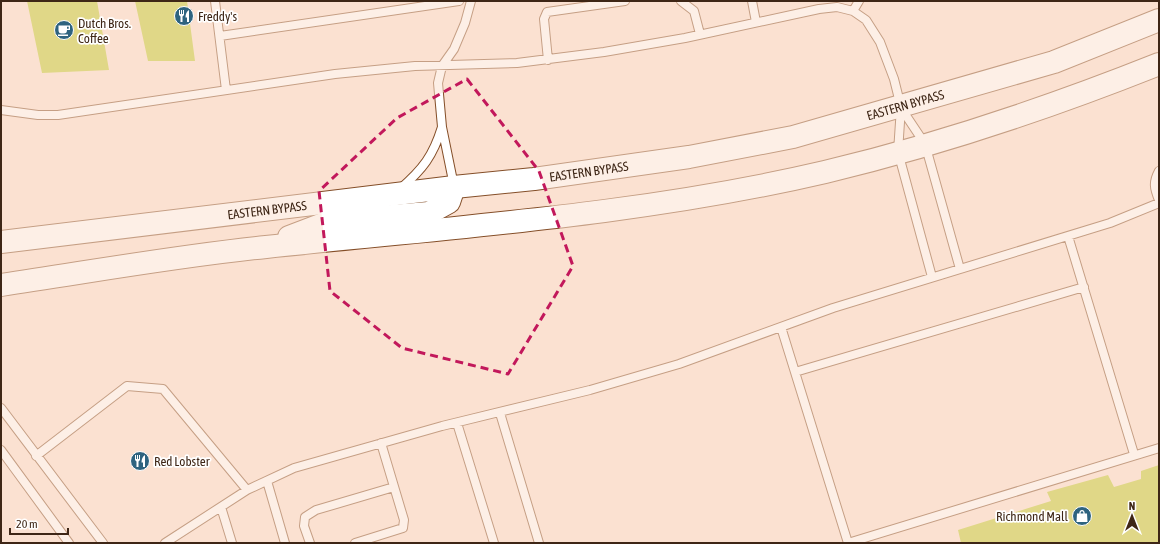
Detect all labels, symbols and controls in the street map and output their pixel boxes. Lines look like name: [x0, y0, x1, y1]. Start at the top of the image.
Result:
restaurant icon: Freddy's: [173, 5, 195, 27]
place label: Freddy's: [198, 9, 237, 24]
place label: Dutch Bros. Coffee: [78, 16, 131, 46]
cafe icon: Dutch Bros. Coffee: [53, 19, 75, 41]
street label: EASTERN BYPASS: [865, 87, 946, 123]
street label: EASTERN BYPASS: [548, 159, 630, 185]
street label: EASTERN BYPASS: [227, 198, 308, 222]
restaurant icon: Red Lobster: [129, 450, 151, 472]
place label: Red Lobster: [154, 454, 210, 469]
north arrow: [1112, 496, 1152, 536]
text: N: [1129, 500, 1135, 512]
shop icon: Richmond Mall: [1071, 505, 1093, 527]
place label: Richmond Mall: [996, 509, 1069, 524]
scale bar: [10, 510, 68, 536]
text: 20 m: [16, 517, 38, 531]

